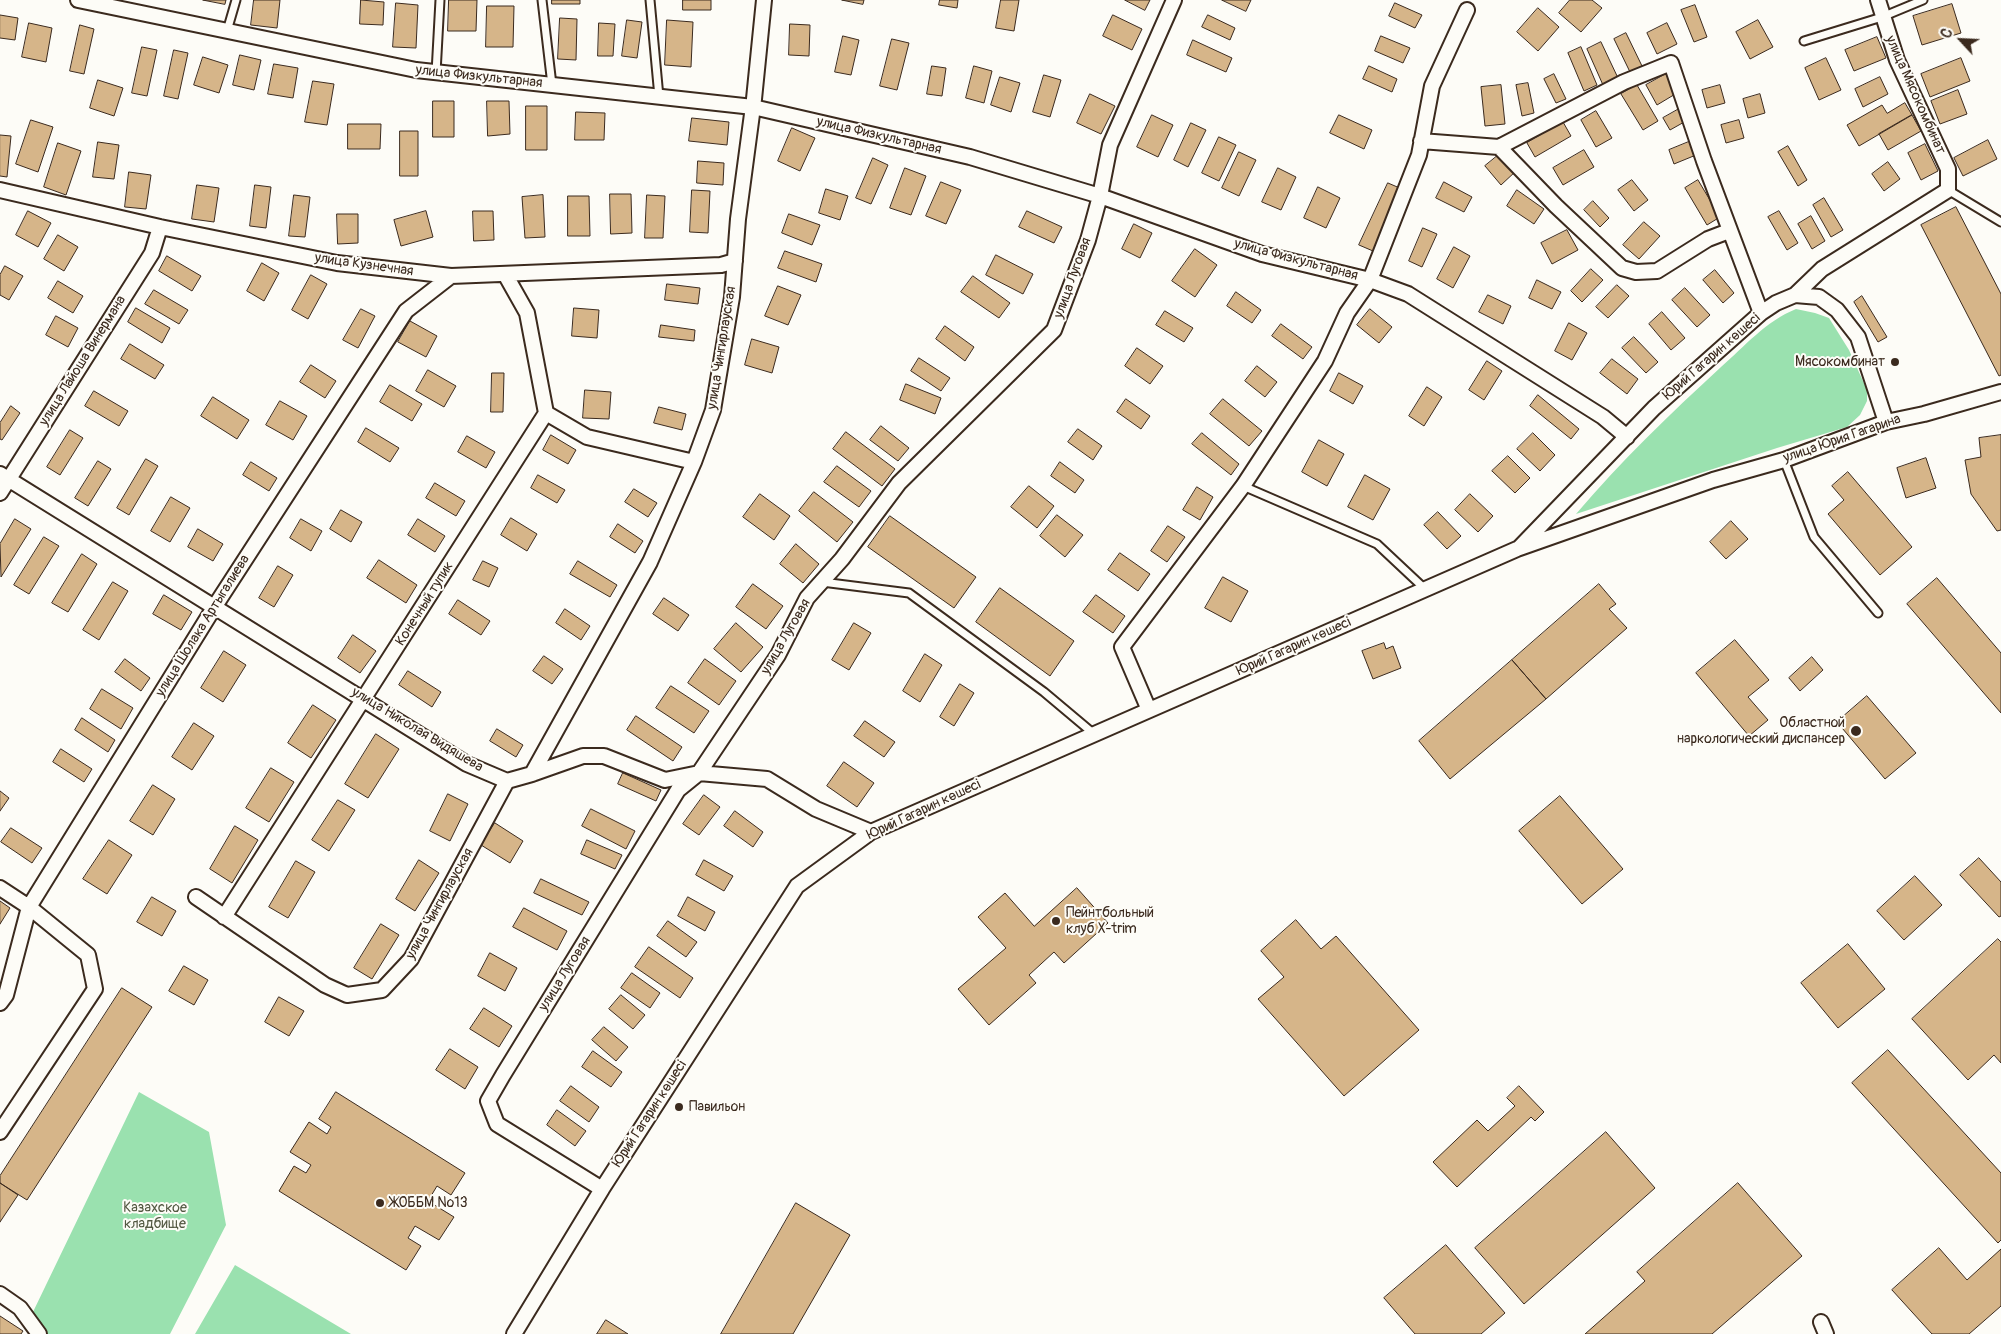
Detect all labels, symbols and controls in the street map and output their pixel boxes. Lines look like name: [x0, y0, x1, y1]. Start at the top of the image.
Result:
north arrow: [1936, 15, 1986, 65]
text: С: [1937, 26, 1956, 41]
street label: улица Мясокомбинат: [1881, 33, 1949, 157]
street label: улица Физкультарная: [415, 62, 543, 92]
street label: улица Физкультарная: [815, 113, 943, 159]
street label: улица Луговая: [1051, 235, 1095, 321]
street label: улица Физкультарная: [1232, 235, 1360, 285]
street label: улица Кузнечная: [313, 250, 415, 280]
street label: улица Чингирлауская: [704, 285, 740, 411]
street label: улица Лайоша Винермана: [36, 293, 130, 429]
street label: Юрий Гагарин көшесі: [1660, 310, 1764, 404]
place label: Мясокомбинат: [1795, 354, 1885, 370]
marker: Мясокомбинат: [1889, 356, 1901, 368]
street label: улица Юрия Гагарина: [1781, 411, 1903, 467]
street label: улица Шолака Артыгалиева: [152, 552, 254, 700]
street label: Конечный тупик: [392, 559, 458, 649]
street label: улица Луговая: [758, 596, 814, 678]
street label: Юрий Гагарин көшесі: [1234, 614, 1354, 680]
street label: улица Николая Видяшева: [348, 684, 486, 776]
place label: Областной наркологический диспансер: [1677, 715, 1845, 748]
marker: Областной наркологический диспансер: [1849, 724, 1863, 738]
street label: Юрий Гагарин көшесі: [865, 776, 983, 844]
street label: улица Чингирлауская: [402, 846, 478, 962]
place label: Пейнтбольный клуб X-trim: [1066, 905, 1154, 938]
marker: Пейнтбольный клуб X-trim: [1050, 915, 1062, 927]
street label: улица Луговая: [535, 934, 595, 1014]
street label: Юрий Гагарин көшесі: [609, 1058, 691, 1170]
place label: Павильон: [689, 1099, 745, 1115]
marker: Павильон: [673, 1101, 685, 1113]
place label: ЖОББМ №13: [390, 1195, 467, 1211]
marker: ЖОББМ №13: [374, 1197, 386, 1209]
park label: Казахское кладбище: [123, 1200, 187, 1232]

